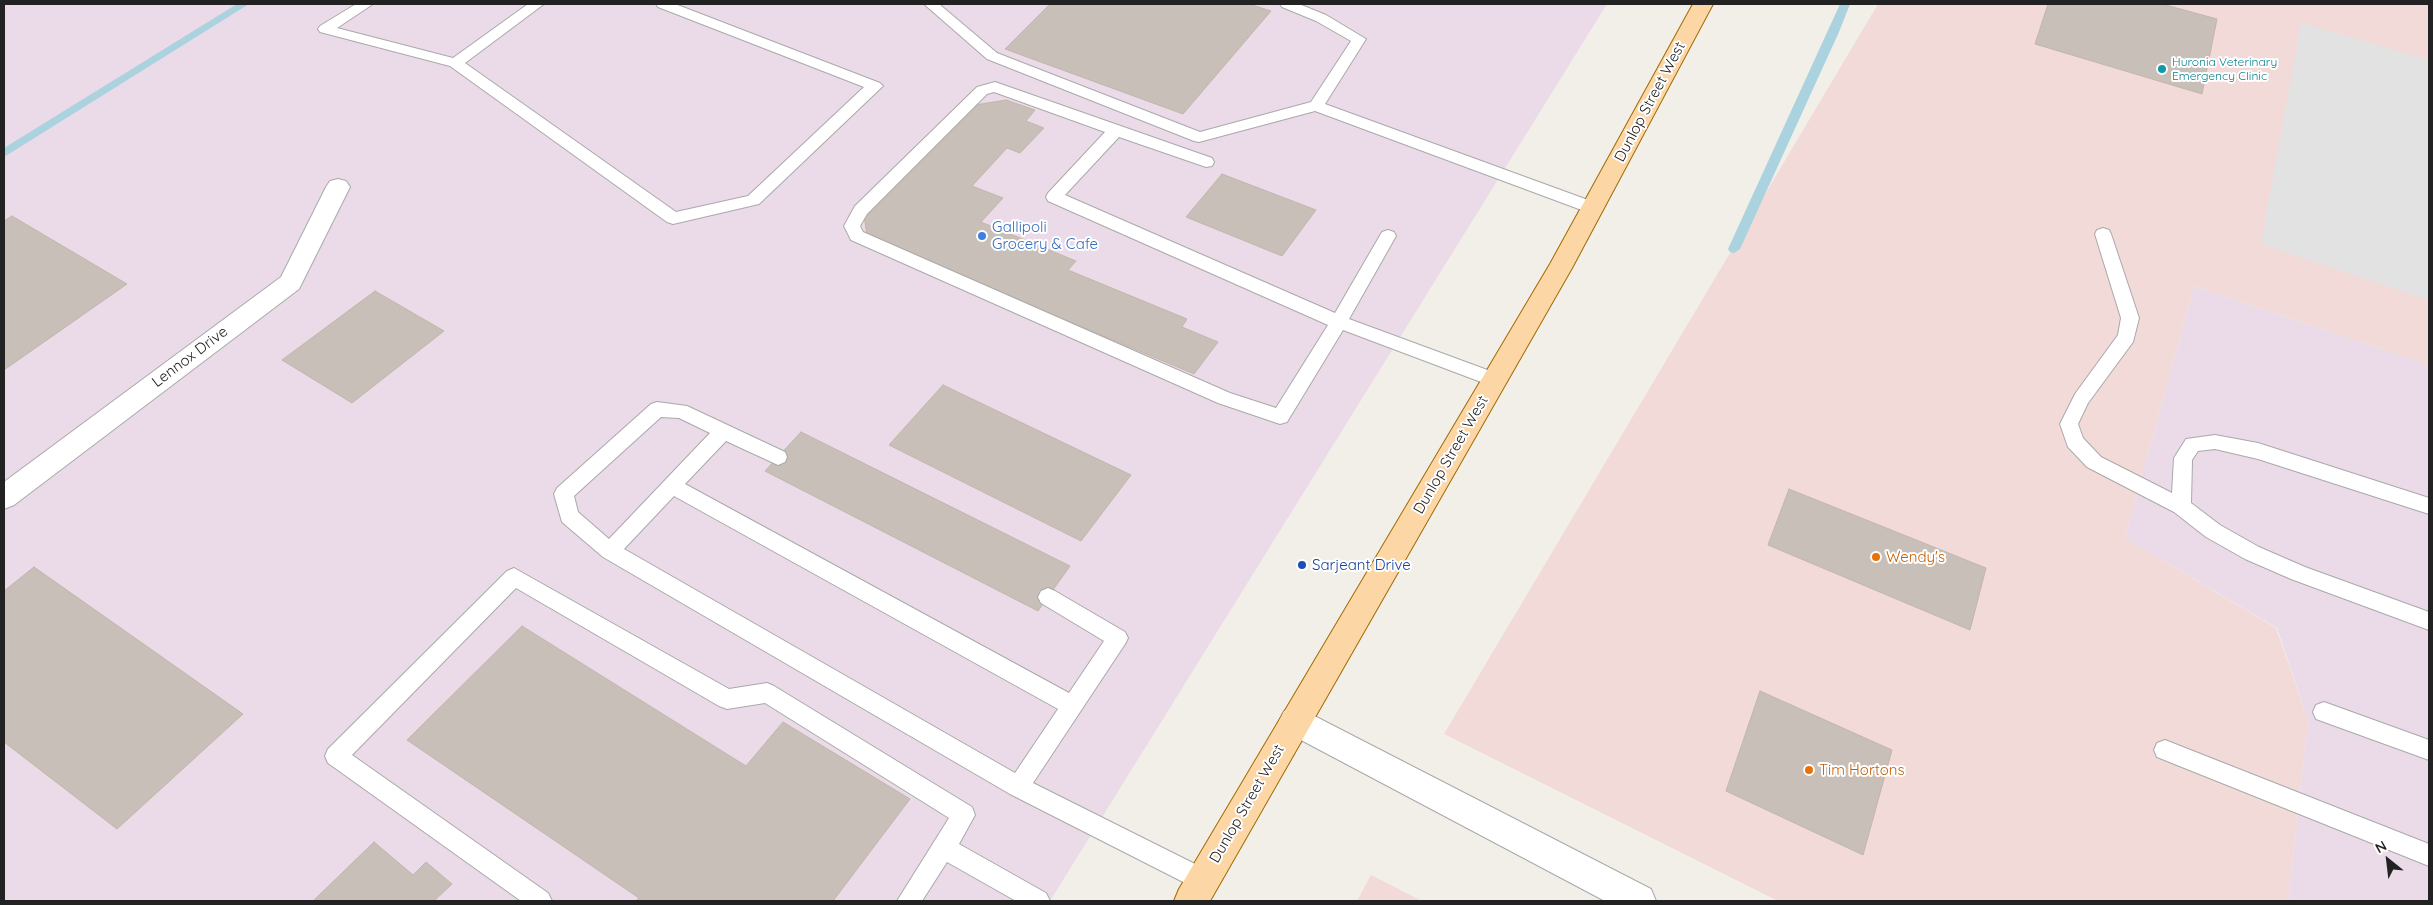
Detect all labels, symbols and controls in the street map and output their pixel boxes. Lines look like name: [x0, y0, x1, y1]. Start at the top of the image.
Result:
street label: Dunlop Street West: [1611, 39, 1689, 165]
place label: Huronia Veterinary Emergency Clinic: [2172, 55, 2277, 83]
marker: Huronia Veterinary Emergency Clinic: [2156, 63, 2168, 75]
place label: Gallipoli Grocery & Cafe: [992, 218, 1098, 253]
marker: Gallipoli Grocery & Cafe: [976, 230, 988, 242]
street label: Lennox Drive: [149, 323, 231, 391]
street label: Dunlop Street West: [1410, 393, 1492, 517]
place label: Wendy's: [1886, 548, 1945, 566]
marker: Wendy's: [1870, 551, 1882, 563]
place label: Sarjeant Drive: [1312, 556, 1411, 574]
marker: Sarjeant Drive: [1296, 559, 1308, 571]
street label: Dunlop Street West: [1206, 742, 1288, 866]
place label: Tim Hortons: [1819, 761, 1904, 779]
marker: Tim Hortons: [1803, 764, 1815, 776]
north arrow: [2363, 835, 2413, 885]
text: N: [2372, 837, 2390, 857]

